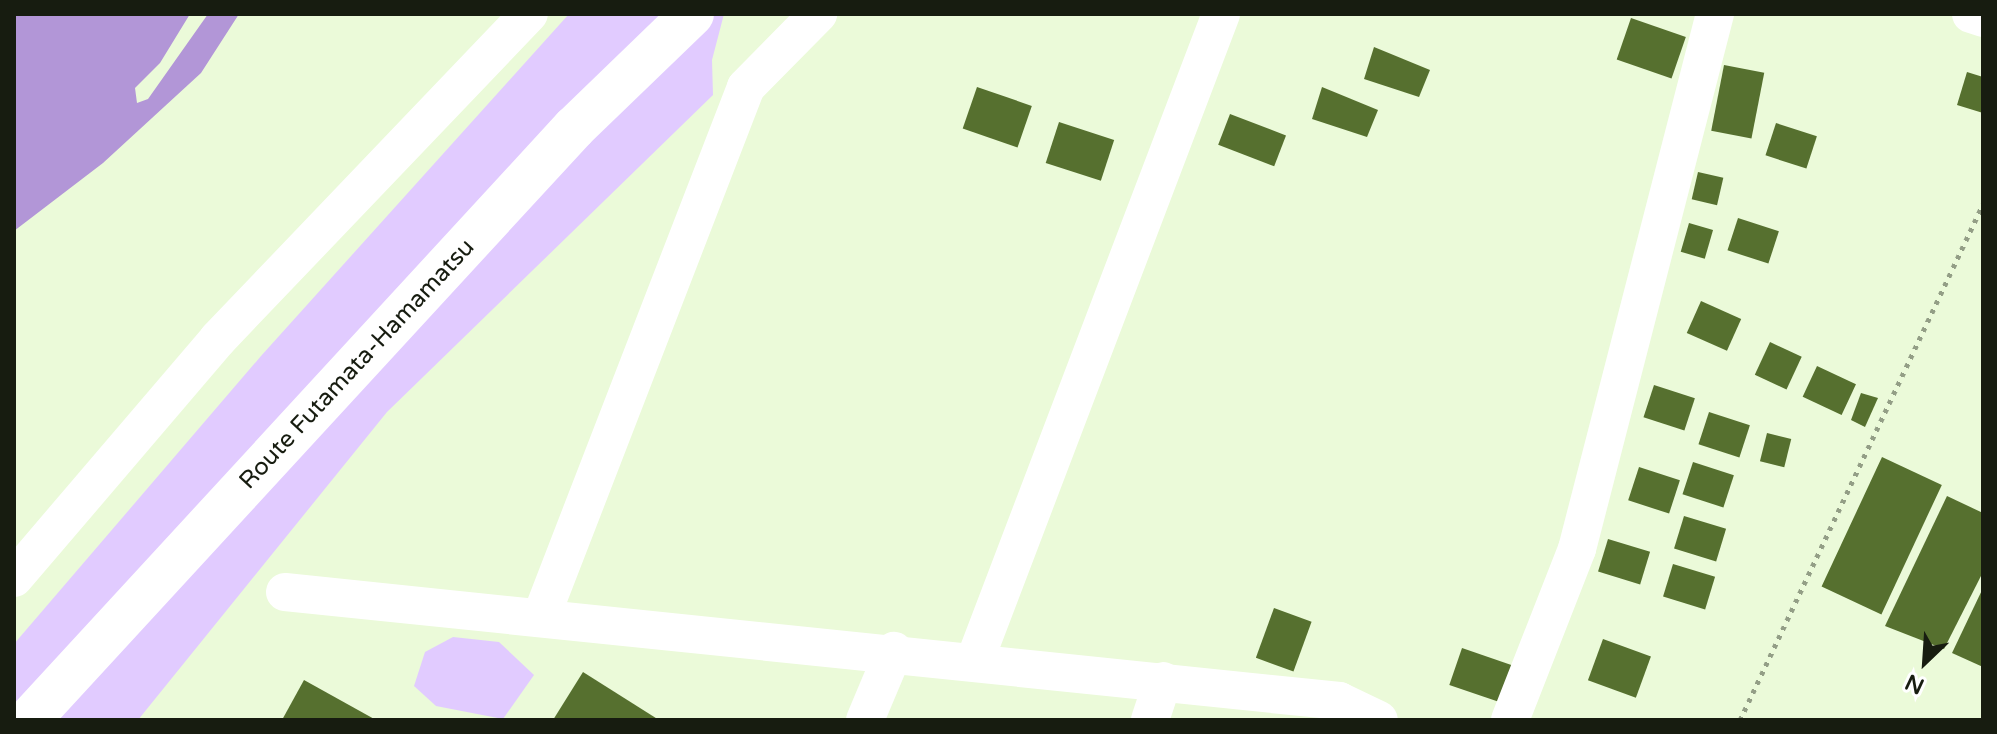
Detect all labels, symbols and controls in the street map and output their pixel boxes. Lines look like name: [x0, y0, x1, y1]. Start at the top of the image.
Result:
street label: Route Futamata-Hamamatsu: [233, 233, 481, 495]
north arrow: [1885, 622, 1965, 702]
text: N: [1901, 668, 1928, 699]

